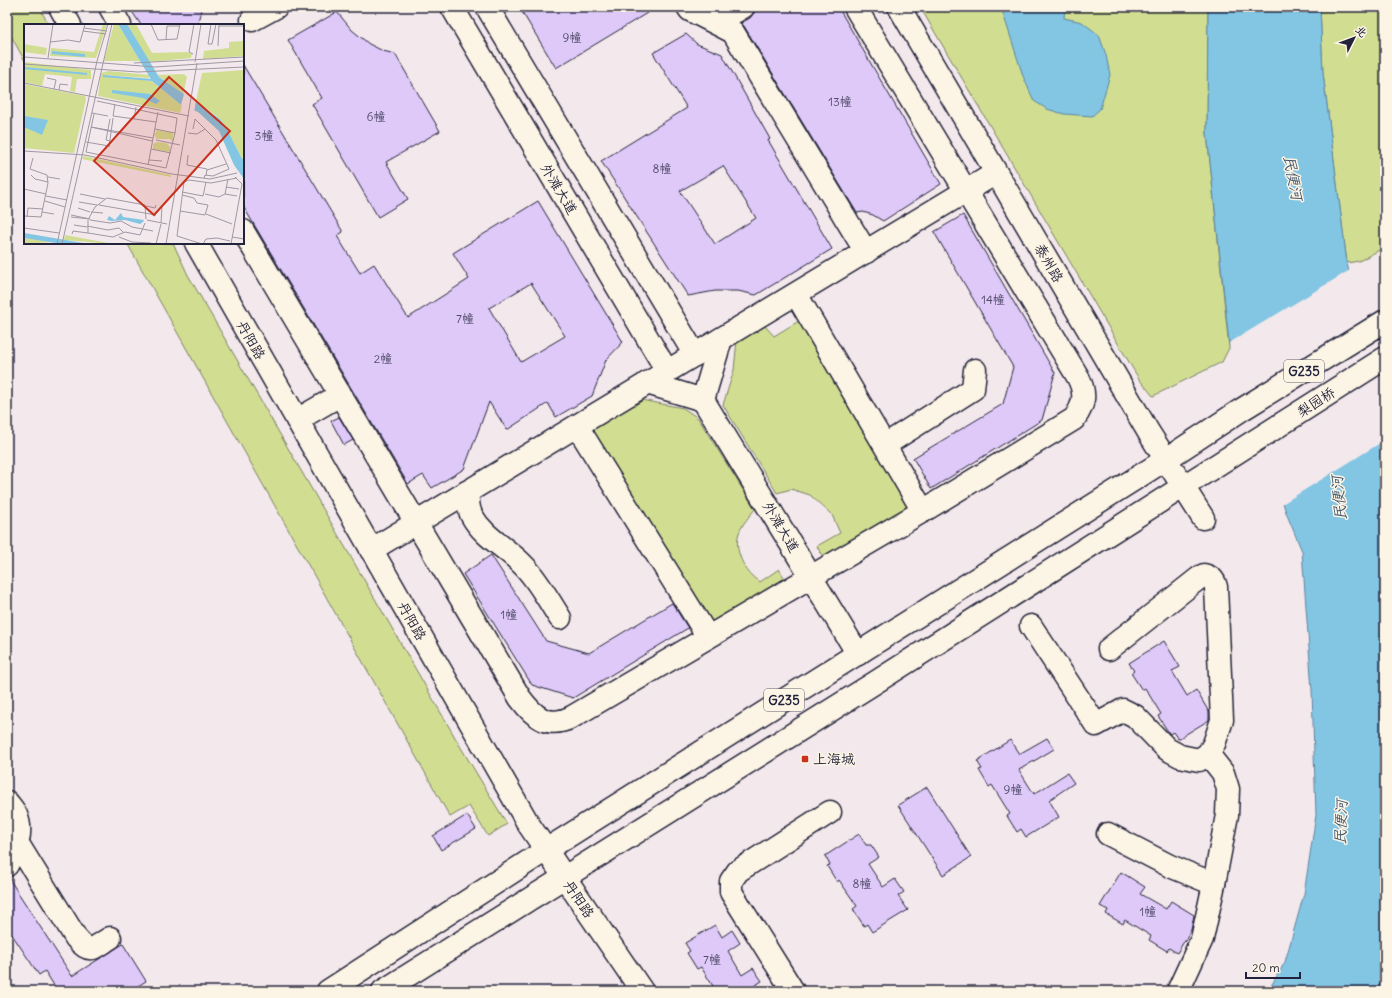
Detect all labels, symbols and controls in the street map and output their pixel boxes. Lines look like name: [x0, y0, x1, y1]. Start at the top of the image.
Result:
north arrow: [1334, 18, 1374, 58]
text: 北: [1353, 23, 1370, 40]
inset map: [24, 24, 244, 244]
house number: 9幢: [563, 30, 581, 45]
house number: 13幢: [828, 94, 852, 109]
house number: 6幢: [367, 109, 385, 124]
house number: 3幢: [255, 128, 273, 143]
water label: 民便河: [1280, 154, 1308, 205]
street label: 外滩大道: [537, 160, 581, 218]
house number: 8幢: [653, 161, 671, 176]
street label: 泰州路: [1031, 240, 1067, 286]
house number: 14幢: [981, 292, 1005, 307]
house number: 7幢: [456, 311, 474, 326]
street label: 丹阳路: [233, 317, 269, 363]
house number: 2幢: [374, 351, 392, 366]
road number: G235: [1284, 360, 1324, 382]
street label: 梨园桥: [1293, 383, 1339, 421]
water label: 民便河: [1326, 472, 1350, 521]
street label: 外滩大道: [759, 498, 803, 556]
street label: 丹阳路: [394, 598, 430, 644]
house number: 1幢: [501, 607, 517, 622]
road number: G235: [764, 689, 804, 711]
place label: 上海城: [813, 750, 855, 768]
marker: 上海城: [800, 754, 810, 764]
house number: 9幢: [1004, 782, 1022, 797]
water label: 民便河: [1330, 796, 1351, 845]
house number: 8幢: [853, 876, 871, 891]
street label: 丹阳路: [560, 877, 598, 921]
house number: 1幢: [1140, 904, 1156, 919]
house number: 7幢: [703, 952, 721, 967]
scale bar: [1246, 954, 1300, 980]
text: 20 m: [1252, 960, 1280, 975]

